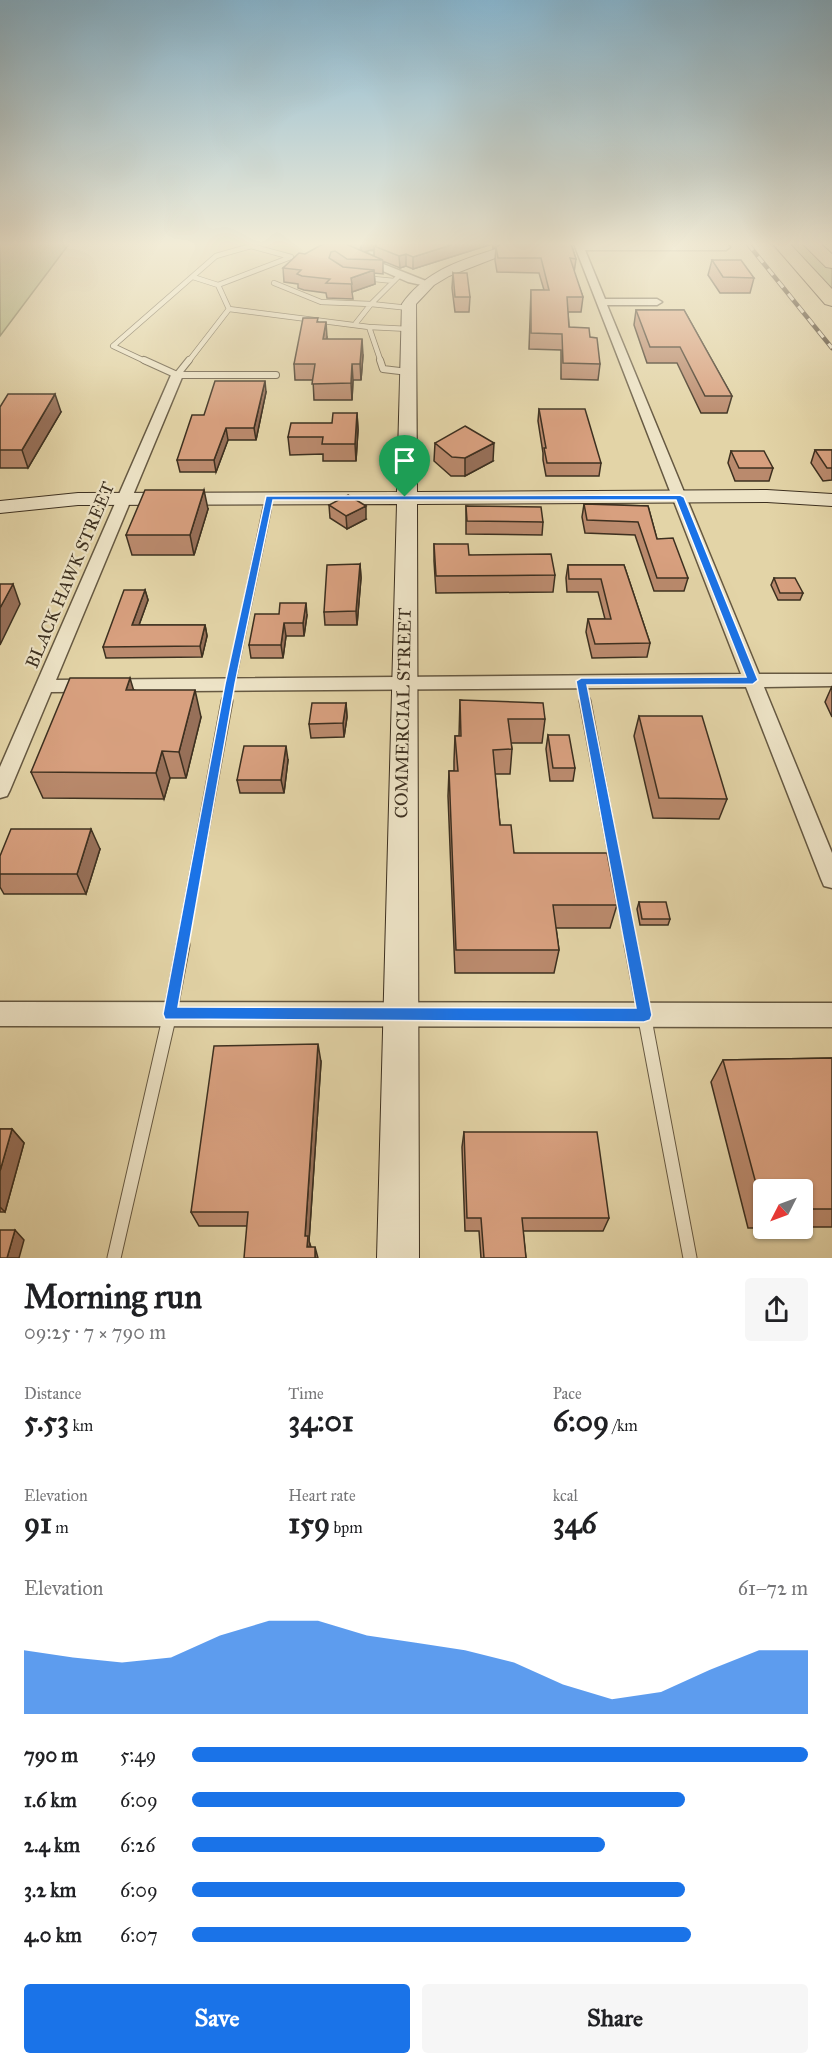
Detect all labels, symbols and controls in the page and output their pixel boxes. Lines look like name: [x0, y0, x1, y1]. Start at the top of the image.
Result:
pin: [379, 435, 430, 497]
icon: arrive: [388, 444, 421, 477]
street label: BLACK HAWK STREET: [21, 479, 119, 671]
street label: COMMERCIAL STREET: [390, 607, 416, 819]
north arrow: [753, 1179, 813, 1239]
map controls: [753, 1179, 813, 1239]
text: Morning run: [24, 1277, 202, 1317]
button: share: [745, 1278, 808, 1341]
text: 09:25 · 7 × 790 m: [24, 1320, 166, 1344]
text: Distance: [24, 1384, 81, 1403]
text: Time: [288, 1384, 324, 1403]
text: Pace: [553, 1384, 582, 1403]
text: 5.53: [24, 1403, 69, 1439]
text: 34:01: [288, 1403, 354, 1439]
text: 6:09: [553, 1403, 609, 1439]
text: km: [69, 1416, 93, 1435]
text: /km: [609, 1416, 638, 1435]
text: Elevation: [24, 1486, 88, 1505]
text: Heart rate: [288, 1486, 356, 1505]
text: kcal: [553, 1486, 578, 1505]
text: 91: [24, 1505, 52, 1541]
text: 159: [288, 1505, 330, 1541]
text: 346: [553, 1505, 597, 1541]
text: m: [52, 1518, 69, 1537]
text: bpm: [330, 1518, 363, 1537]
text: Elevation: [24, 1576, 103, 1600]
text: 61–72 m: [738, 1576, 808, 1600]
text: 790 m: [24, 1743, 78, 1767]
text: 5:49: [120, 1743, 156, 1767]
text: 1.6 km: [24, 1788, 77, 1812]
text: 6:09: [120, 1788, 158, 1812]
text: 2.4 km: [24, 1833, 80, 1857]
text: 6:26: [120, 1833, 155, 1857]
text: 3.2 km: [24, 1878, 76, 1902]
text: 6:09: [120, 1878, 158, 1902]
text: 4.0 km: [24, 1923, 82, 1947]
text: 6:07: [120, 1923, 158, 1947]
button: Save: [24, 1984, 410, 2053]
button: Share: [422, 1984, 808, 2053]

